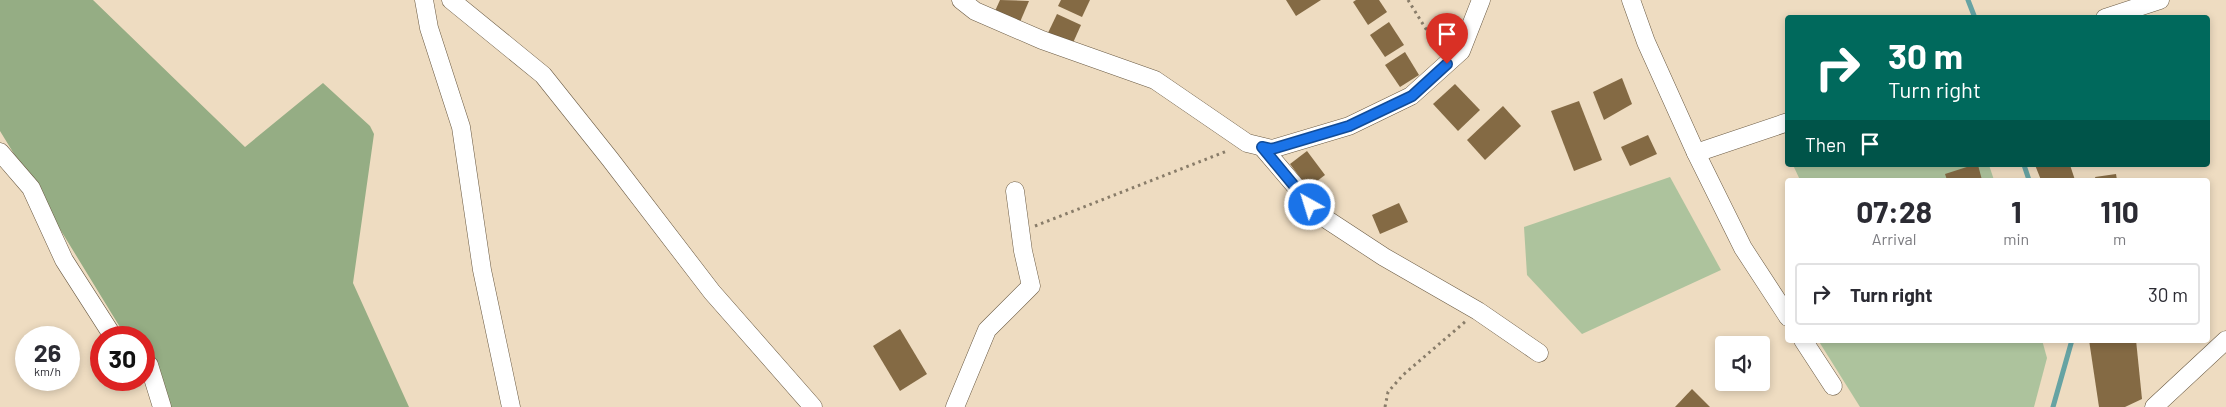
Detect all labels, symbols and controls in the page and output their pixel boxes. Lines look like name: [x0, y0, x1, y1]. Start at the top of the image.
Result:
pin: [1426, 13, 1468, 64]
icon: arrive: [1433, 20, 1461, 48]
text: 30 m: [1888, 34, 1963, 76]
icon: right: [1805, 35, 1870, 100]
text: Turn right: [1888, 76, 1981, 102]
icon: arrive: [1856, 130, 1884, 158]
text: Then: [1805, 133, 1846, 156]
position arrow: [1283, 178, 1335, 230]
text: 07:28: [1856, 193, 1932, 229]
text: 1: [2011, 193, 2022, 229]
text: 110: [2100, 193, 2139, 229]
text: Arrival: [1872, 229, 1916, 248]
text: min: [2003, 229, 2029, 248]
text: m: [2113, 229, 2126, 248]
icon: right: [1807, 280, 1835, 308]
text: Turn right: [1850, 283, 1932, 306]
text: 30 m: [2148, 283, 2188, 306]
speed limit sign: 30: [90, 326, 155, 391]
map controls: [1715, 336, 1770, 391]
button: sound: [1715, 336, 1770, 391]
text: 26: [34, 337, 61, 367]
text: km/h: [34, 364, 61, 378]

